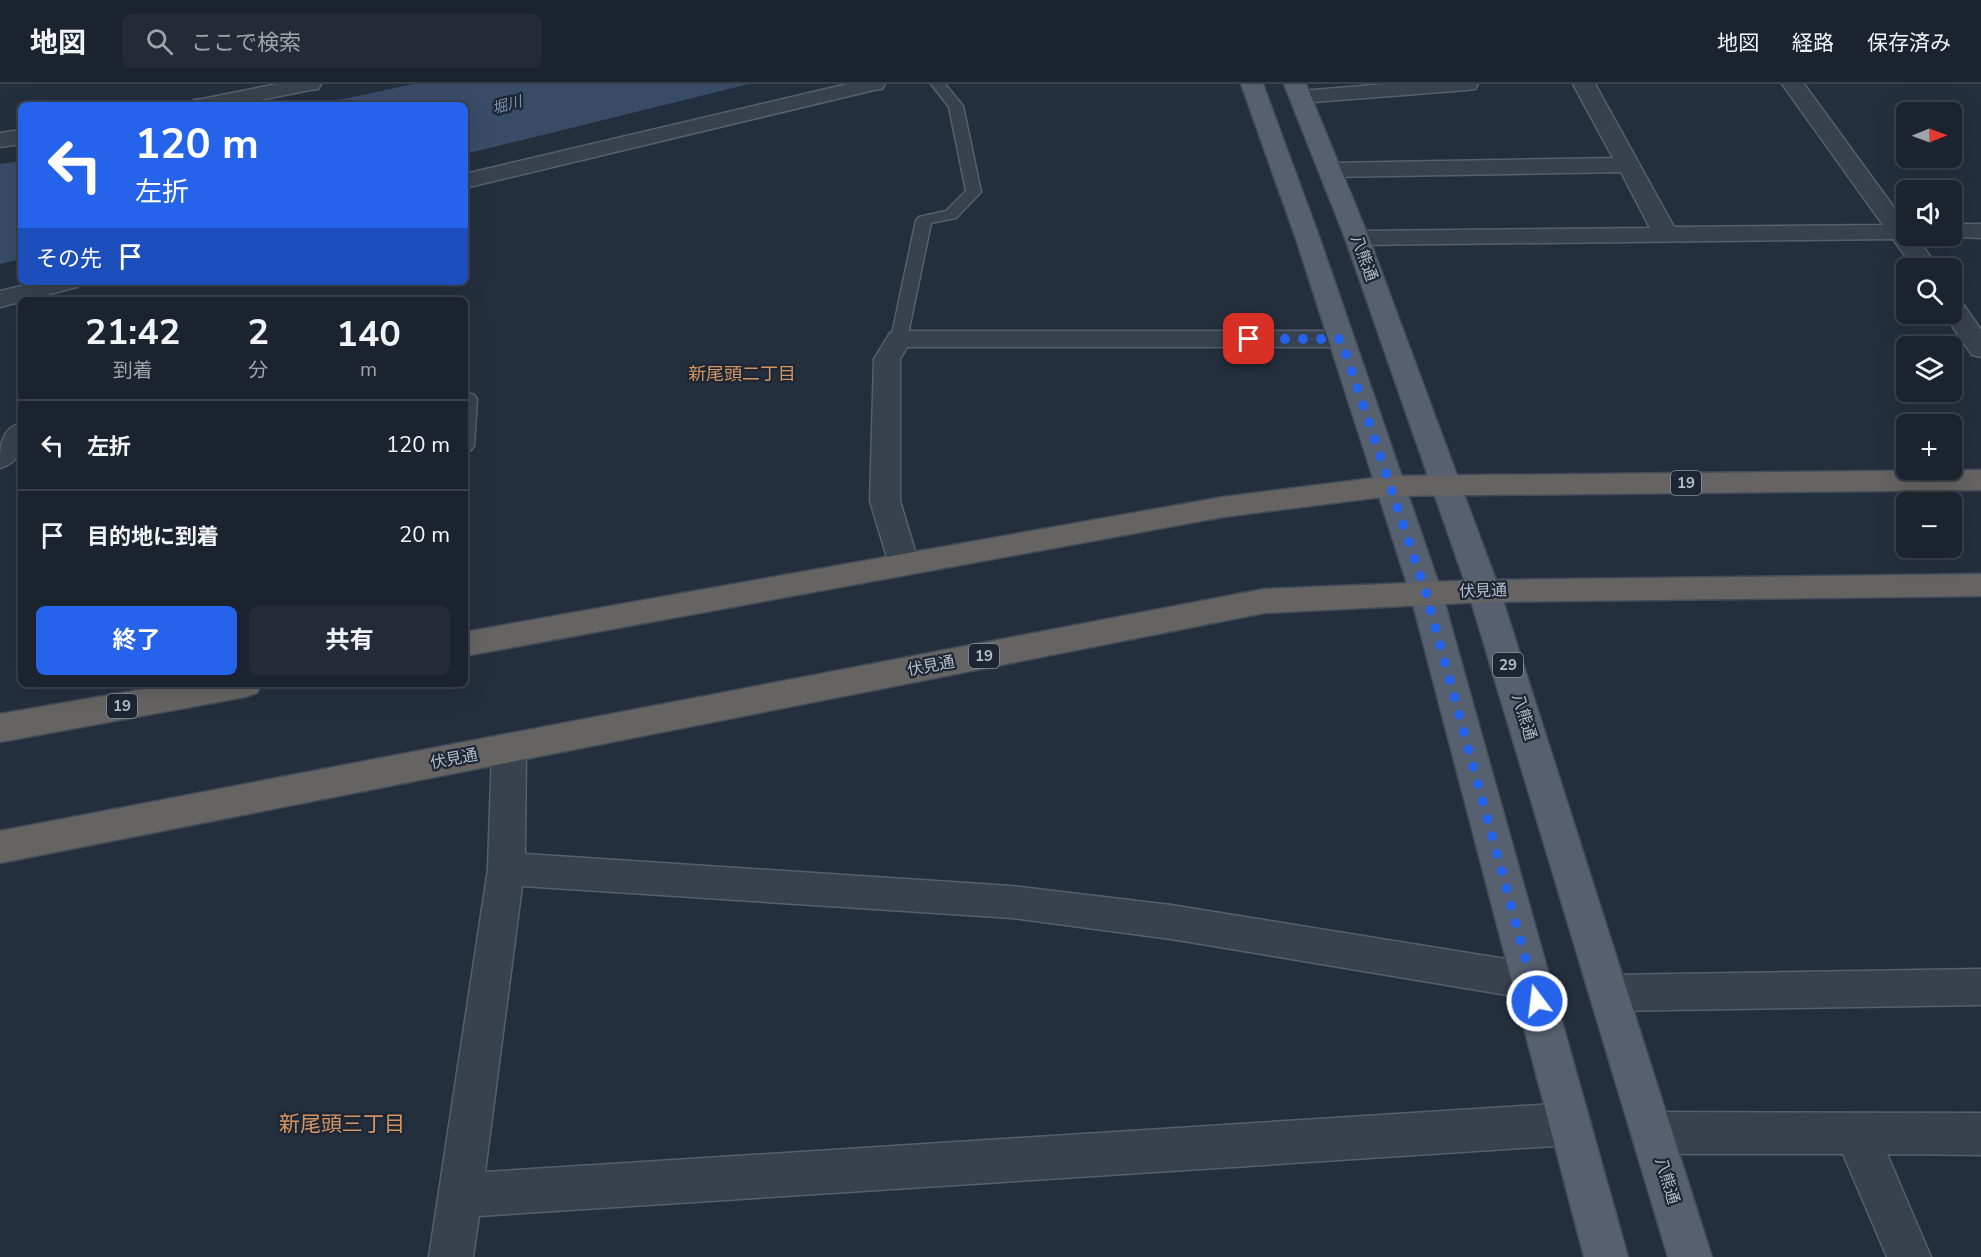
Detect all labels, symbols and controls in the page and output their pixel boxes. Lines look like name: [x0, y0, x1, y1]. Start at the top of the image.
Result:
search box: [122, 14, 542, 68]
text: 地図: [30, 24, 86, 62]
icon: search: [143, 25, 176, 58]
text: ここで検索: [191, 28, 301, 58]
text: 地図: [1717, 29, 1759, 57]
text: 経路: [1792, 29, 1834, 57]
text: 保存済み: [1867, 29, 1951, 57]
water label: 堀川: [490, 91, 526, 119]
north arrow: [1896, 102, 1962, 168]
map controls: [1896, 102, 1962, 558]
text: 120 m: [135, 116, 259, 173]
icon: left: [36, 126, 114, 204]
text: 左折: [135, 174, 189, 211]
button: sound: [1896, 180, 1962, 246]
street label: 八熊通: [1345, 232, 1383, 284]
icon: arrive: [114, 240, 147, 273]
text: その先: [36, 244, 102, 274]
button: search: [1896, 258, 1962, 324]
text: 21:42: [85, 308, 180, 357]
text: 2: [247, 308, 269, 357]
text: 140: [336, 310, 401, 359]
pin: [1223, 313, 1274, 364]
icon: arrive: [1232, 322, 1265, 355]
button: layers: [1896, 336, 1962, 402]
text: m: [360, 356, 377, 383]
text: 到着: [113, 357, 153, 384]
text: 分: [248, 357, 268, 384]
district label: 新尾頭二丁目: [688, 362, 796, 386]
button: +: [1896, 414, 1962, 480]
icon: left: [36, 429, 69, 462]
text: 120 m: [386, 430, 450, 460]
text: 左折: [87, 432, 131, 462]
road number: 19: [1671, 471, 1701, 495]
button: −: [1896, 492, 1962, 558]
icon: arrive: [36, 519, 69, 552]
text: 20 m: [399, 520, 450, 550]
text: 目的地に到着: [87, 522, 219, 552]
street label: 伏見通: [1459, 579, 1507, 603]
button: 終了: [36, 606, 237, 675]
button: 共有: [249, 606, 450, 675]
road number: 19: [969, 644, 999, 668]
street label: 伏見通: [905, 651, 957, 681]
road number: 29: [1493, 653, 1523, 677]
street label: 八熊通: [1506, 691, 1542, 743]
road number: 19: [107, 694, 137, 718]
street label: 伏見通: [428, 744, 480, 774]
position arrow: [1505, 969, 1569, 1033]
district label: 新尾頭三丁目: [279, 1110, 405, 1138]
street label: 八熊通: [1649, 1155, 1685, 1207]

